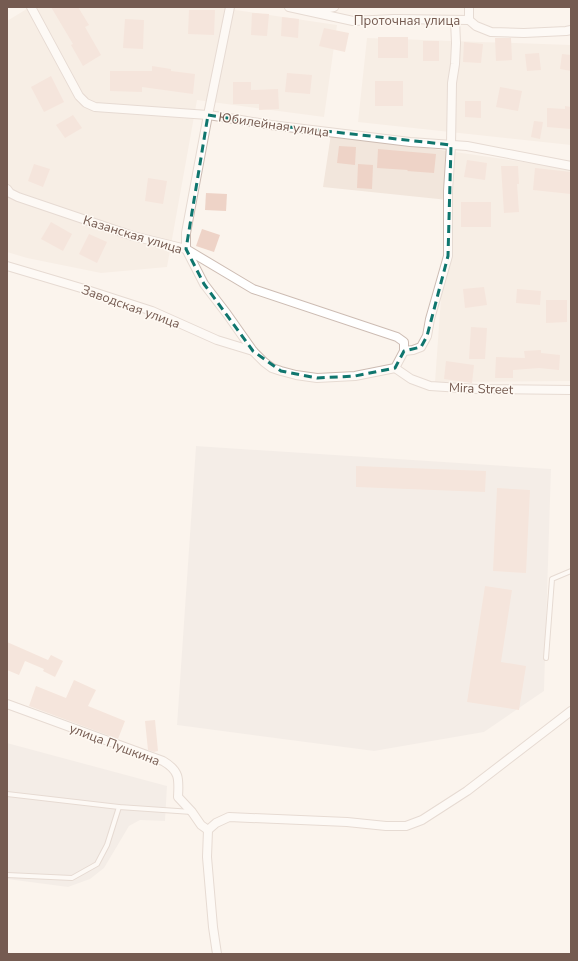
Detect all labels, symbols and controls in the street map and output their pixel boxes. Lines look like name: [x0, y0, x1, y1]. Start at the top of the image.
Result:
street label: Проточная улица: [354, 12, 460, 30]
street label: Юбилейная улица: [217, 108, 330, 142]
street label: Казанская улица: [81, 211, 185, 259]
street label: Заводская улица: [79, 281, 183, 333]
street label: Mira Street: [448, 379, 514, 399]
street label: улица Пушкина: [67, 719, 163, 770]

